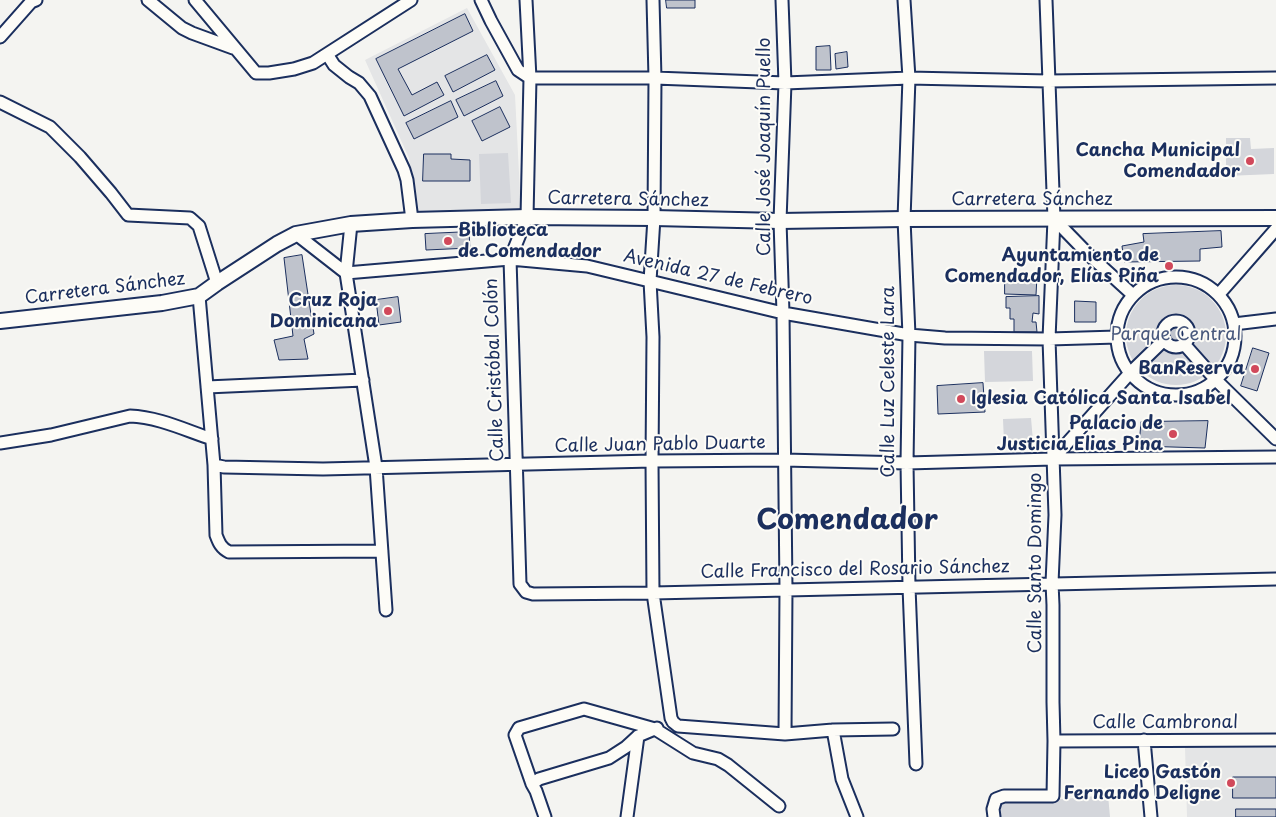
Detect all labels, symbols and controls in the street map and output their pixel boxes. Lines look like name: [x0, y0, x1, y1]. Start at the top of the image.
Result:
street label: Calle José Joaquín Puello: [754, 38, 776, 256]
place label: Cancha Municipal Comendador: [1075, 140, 1240, 182]
marker: Cancha Municipal Comendador: [1244, 155, 1256, 167]
street label: Carretera Sánchez: [547, 188, 709, 212]
street label: Carretera Sánchez: [951, 189, 1113, 211]
place label: Biblioteca de Comendador: [458, 220, 601, 262]
marker: Biblioteca de Comendador: [442, 235, 454, 247]
place label: Ayuntamiento de Comendador, Elías Piña: [945, 245, 1159, 288]
street label: Avenida 27 de Febrero: [621, 246, 815, 310]
marker: Ayuntamiento de Comendador, Elías Piña: [1163, 260, 1175, 272]
street label: Carretera Sánchez: [23, 268, 187, 310]
street label: Calle Cristóbal Colón: [481, 278, 509, 462]
street label: Calle Luz Celeste Lara: [878, 286, 900, 478]
place label: Cruz Roja Dominicana: [270, 290, 378, 332]
marker: Cruz Roja Dominicana: [382, 305, 394, 317]
park label: Parque Central: [1110, 324, 1242, 346]
place label: BanReserva: [1138, 358, 1245, 380]
marker: BanReserva: [1249, 363, 1261, 375]
place label: Iglesia Católica Santa Isabel: [971, 388, 1231, 410]
marker: Iglesia Católica Santa Isabel: [955, 393, 967, 405]
place label: Palacio de Justicia Elias Pina: [997, 413, 1163, 456]
marker: Palacio de Justicia Elias Pina: [1167, 428, 1179, 440]
street label: Calle Juan Pablo Duarte: [554, 432, 766, 458]
street label: Calle Santo Domingo: [1025, 472, 1047, 654]
district label: Comendador: [756, 504, 938, 538]
street label: Calle Francisco del Rosario Sánchez: [700, 557, 1010, 583]
street label: Calle Cambronal: [1092, 712, 1238, 734]
place label: Liceo Gastón Fernando Deligne: [1063, 762, 1221, 804]
marker: Liceo Gastón Fernando Deligne: [1225, 777, 1237, 789]

